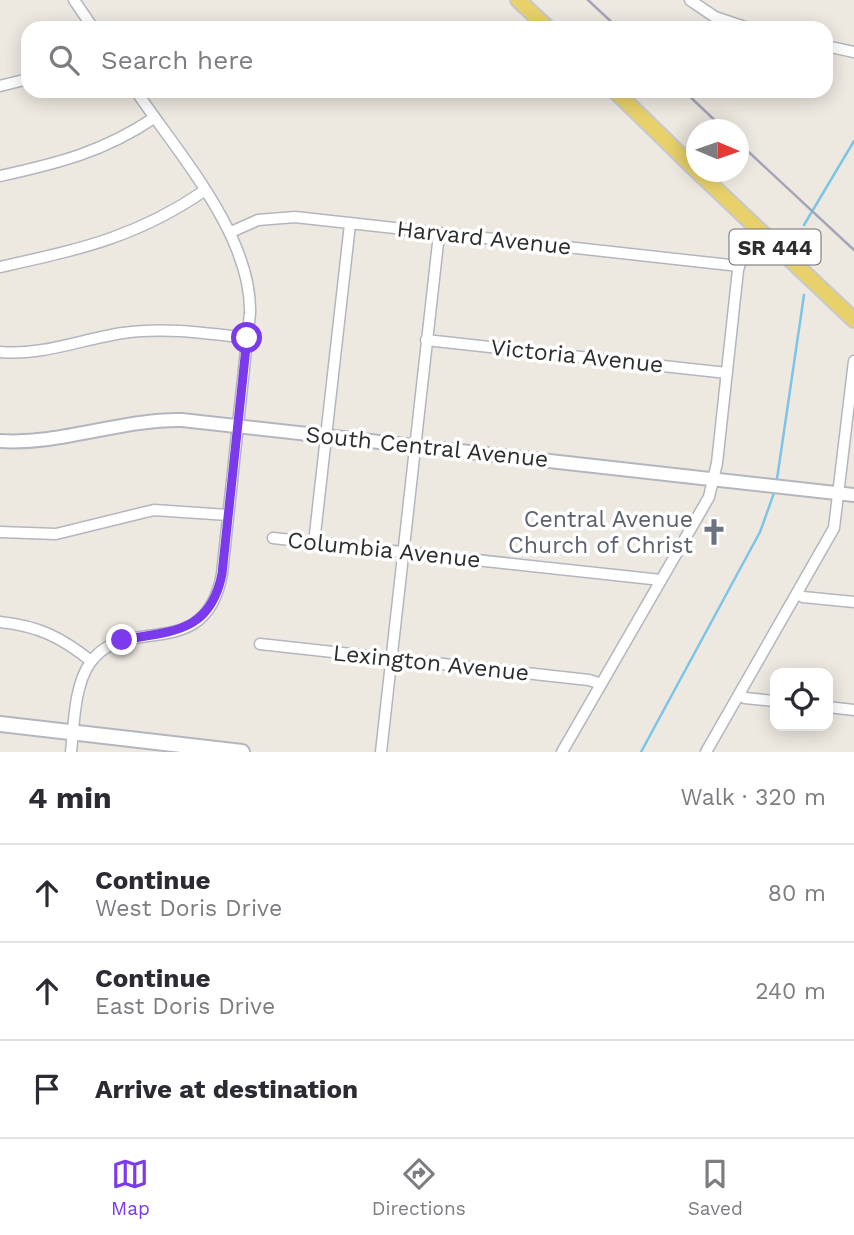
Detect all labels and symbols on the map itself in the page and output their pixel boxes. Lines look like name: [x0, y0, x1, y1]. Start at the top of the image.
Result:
north arrow: [686, 119, 749, 182]
street label: Harvard Avenue: [395, 215, 573, 261]
road number: SR 444: [730, 230, 820, 264]
route start: [231, 322, 262, 353]
street label: Victoria Avenue: [489, 334, 665, 378]
street label: South Central Avenue: [304, 421, 550, 473]
place label: Central Avenue Church of Christ: [508, 506, 693, 559]
church icon: Central Avenue Church of Christ: [699, 517, 729, 547]
street label: Columbia Avenue: [286, 526, 482, 574]
route end: [106, 624, 137, 655]
street label: Lexington Avenue: [332, 639, 530, 687]

